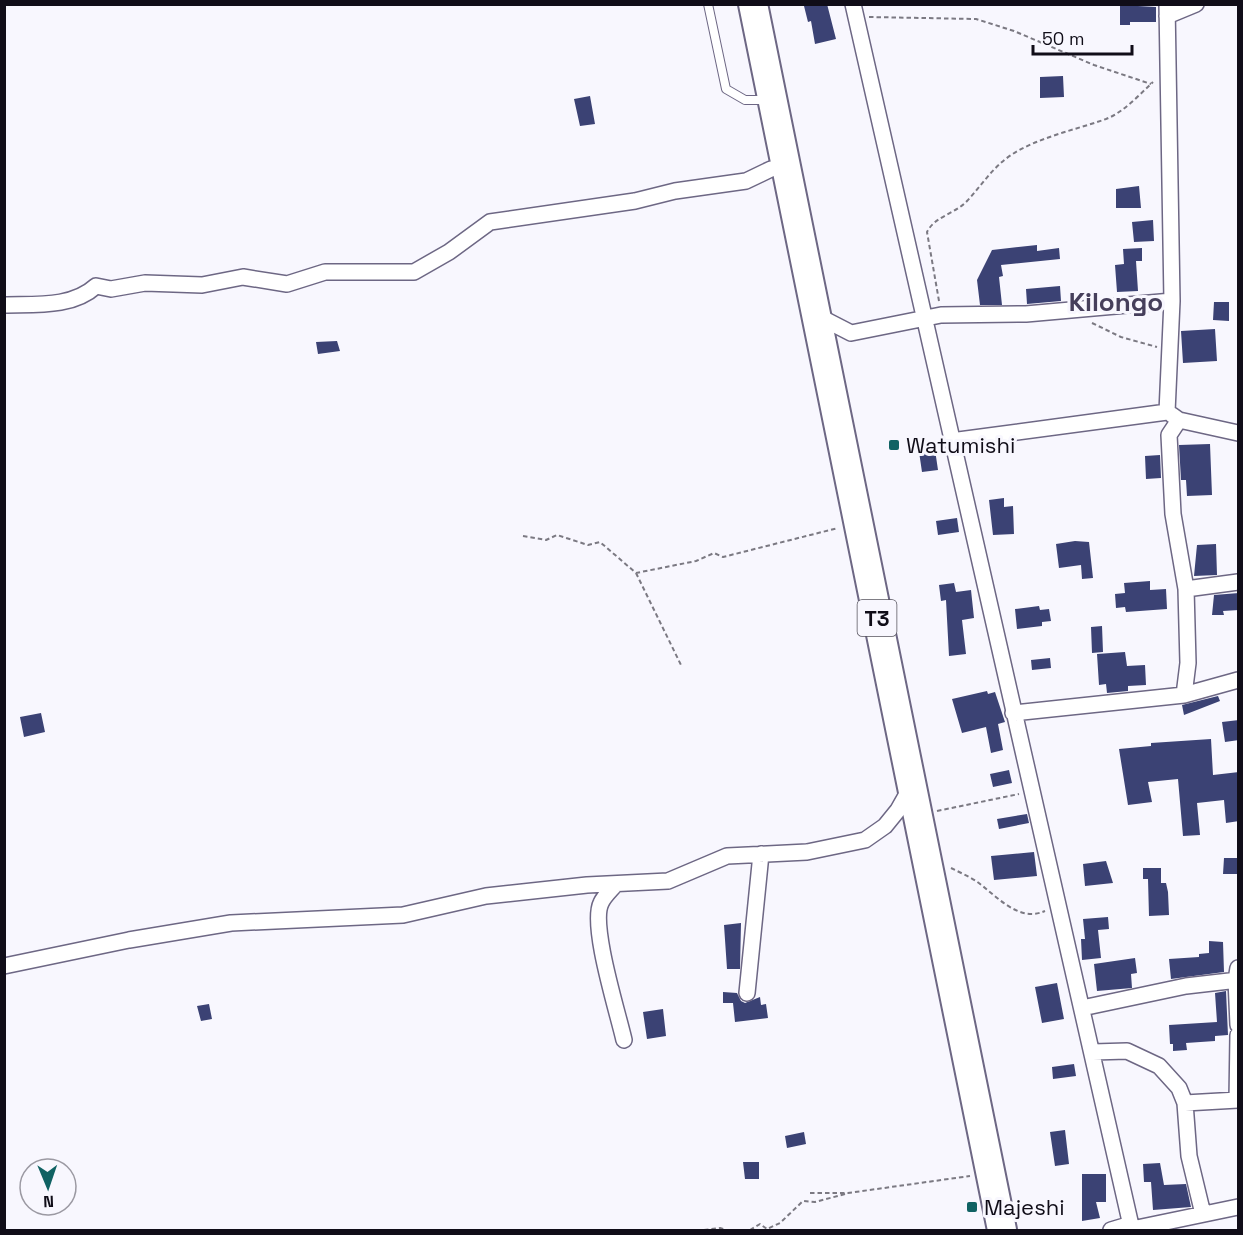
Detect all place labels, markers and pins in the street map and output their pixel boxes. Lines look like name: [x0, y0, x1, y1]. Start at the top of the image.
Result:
place label: Watumishi: [906, 431, 1015, 459]
marker: Watumishi: [887, 438, 901, 452]
place label: Majeshi: [984, 1193, 1065, 1221]
marker: Majeshi: [965, 1200, 979, 1214]

